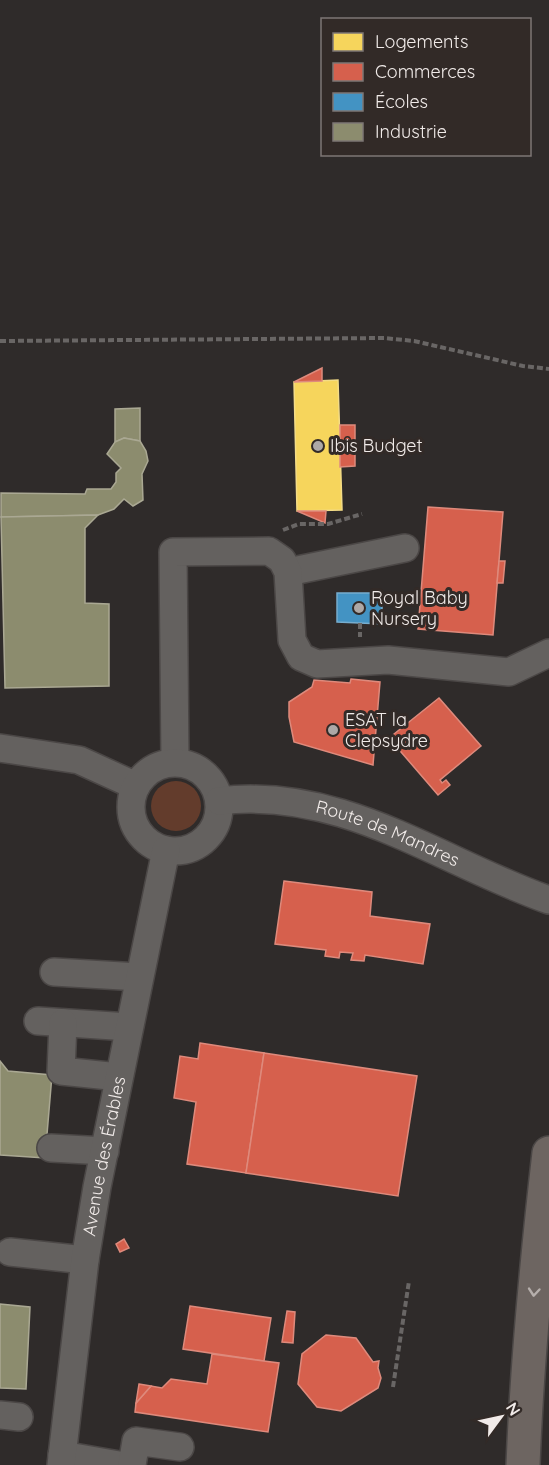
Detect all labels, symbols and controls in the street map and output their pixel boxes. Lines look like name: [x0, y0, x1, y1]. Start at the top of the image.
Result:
legend: [321, 18, 531, 156]
text: Logements: [375, 30, 468, 53]
text: Commerces: [375, 60, 475, 83]
text: Écoles: [375, 90, 428, 113]
text: Industrie: [375, 120, 447, 143]
place label: Ibis Budget: [330, 434, 423, 457]
marker: Ibis Budget: [311, 439, 325, 453]
place label: Royal Baby Nursery: [371, 586, 468, 630]
marker: Royal Baby Nursery: [352, 601, 366, 615]
place label: ESAT la Clepsydre: [345, 708, 428, 752]
marker: ESAT la Clepsydre: [326, 723, 340, 737]
street label: Route de Mandres: [314, 795, 463, 871]
street label: Avenue des Érables: [77, 1074, 130, 1238]
one-way arrow: [528, 1287, 541, 1296]
north arrow: [471, 1387, 531, 1447]
text: N: [502, 1398, 525, 1419]

